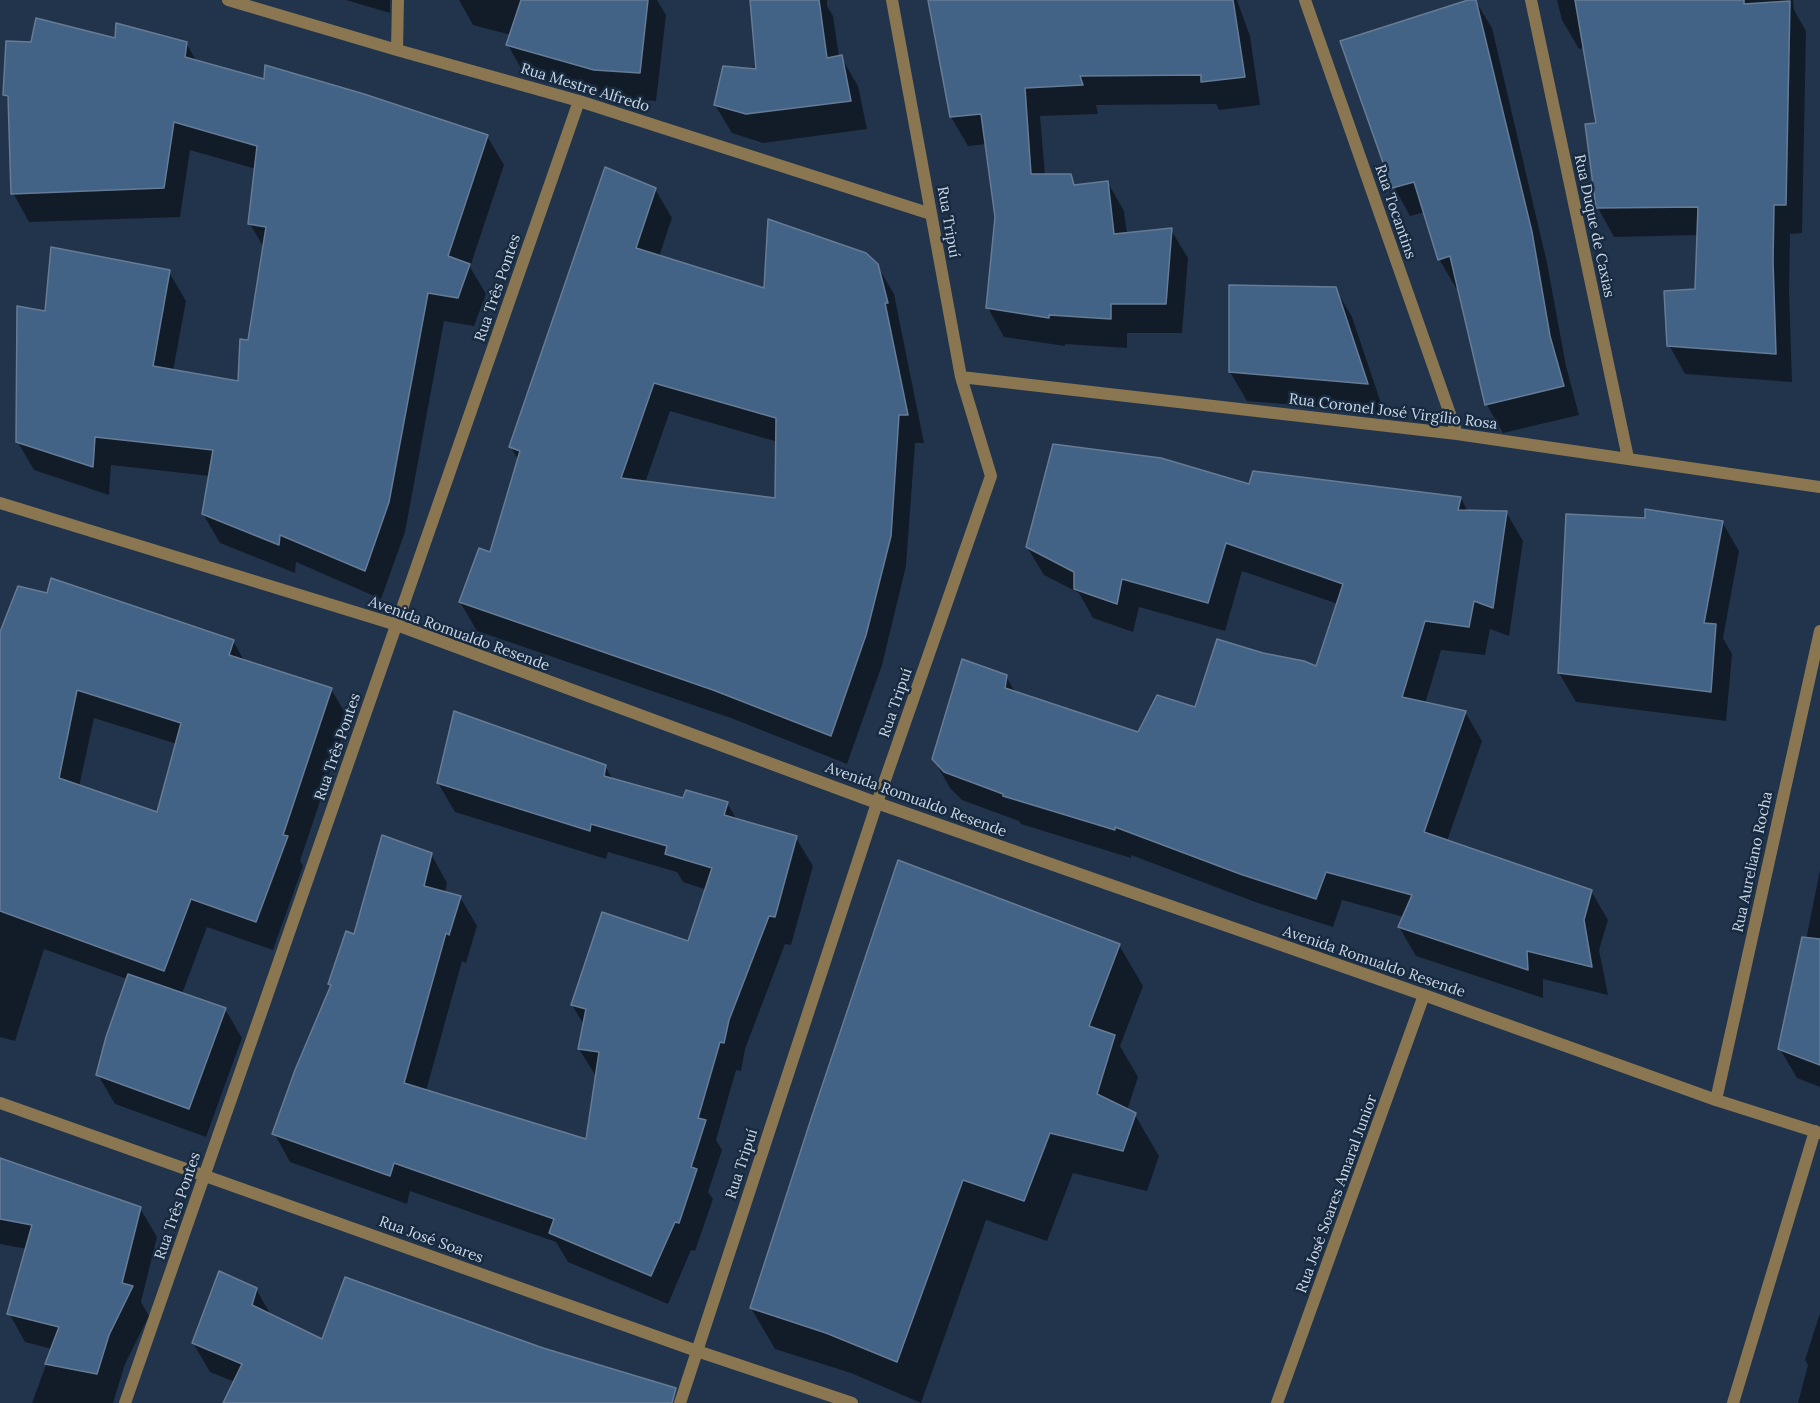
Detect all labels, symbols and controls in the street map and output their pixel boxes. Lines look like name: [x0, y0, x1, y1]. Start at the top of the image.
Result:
street label: Rua Mestre Alfredo: [518, 60, 652, 116]
street label: Rua Duque de Caxias: [1570, 153, 1618, 299]
street label: Rua Tocantins: [1370, 163, 1420, 261]
street label: Rua Tripuí: [933, 185, 963, 259]
street label: Rua Três Pontes: [471, 232, 525, 344]
street label: Rua Coronel José Virgílio Rosa: [1288, 390, 1498, 434]
street label: Avenida Romualdo Resende: [366, 593, 552, 675]
street label: Rua Tripuí: [876, 666, 916, 740]
street label: Rua Três Pontes: [311, 691, 365, 803]
street label: Avenida Romualdo Resende: [823, 759, 1009, 841]
street label: Rua Aureliano Rocha: [1729, 790, 1777, 934]
street label: Avenida Romualdo Resende: [1281, 922, 1467, 1002]
street label: Rua José Soares Amaral Junior: [1293, 1092, 1381, 1296]
street label: Rua Tripuí: [722, 1127, 762, 1201]
street label: Rua Três Pontes: [151, 1150, 205, 1262]
street label: Rua José Soares: [376, 1213, 486, 1267]

